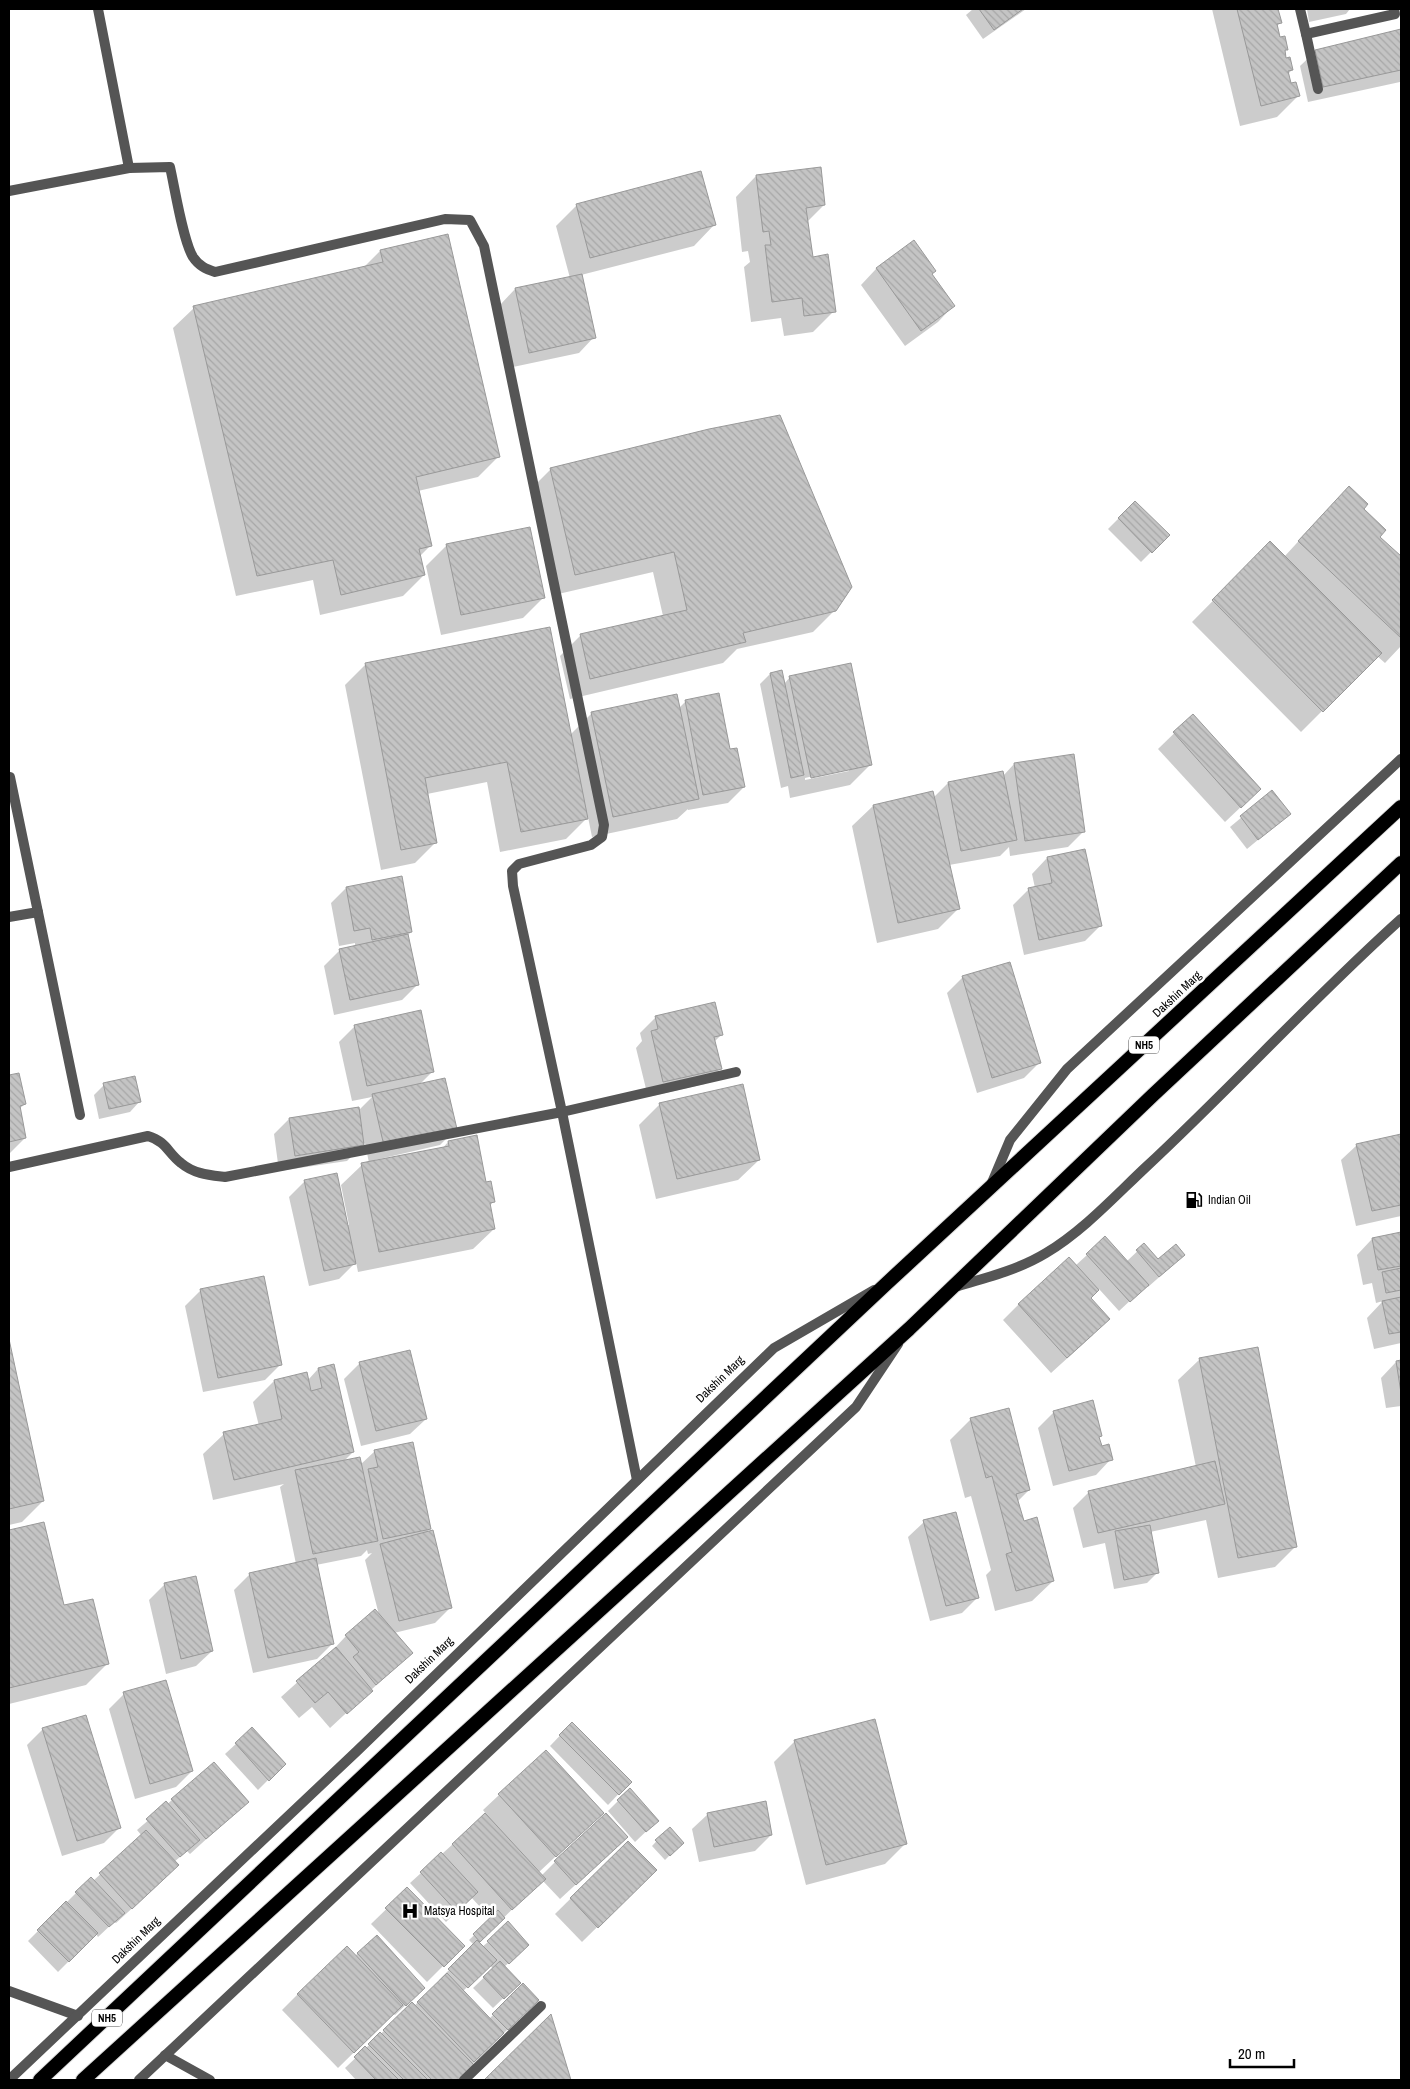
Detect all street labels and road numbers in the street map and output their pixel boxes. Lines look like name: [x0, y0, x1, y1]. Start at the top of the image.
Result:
street label: Dakshin Marg: [1149, 967, 1205, 1021]
road number: NH5: [1129, 1036, 1159, 1054]
street label: Dakshin Marg: [692, 1352, 748, 1406]
street label: Dakshin Marg: [401, 1633, 457, 1687]
street label: Dakshin Marg: [108, 1913, 164, 1967]
road number: NH5: [92, 2010, 122, 2026]

